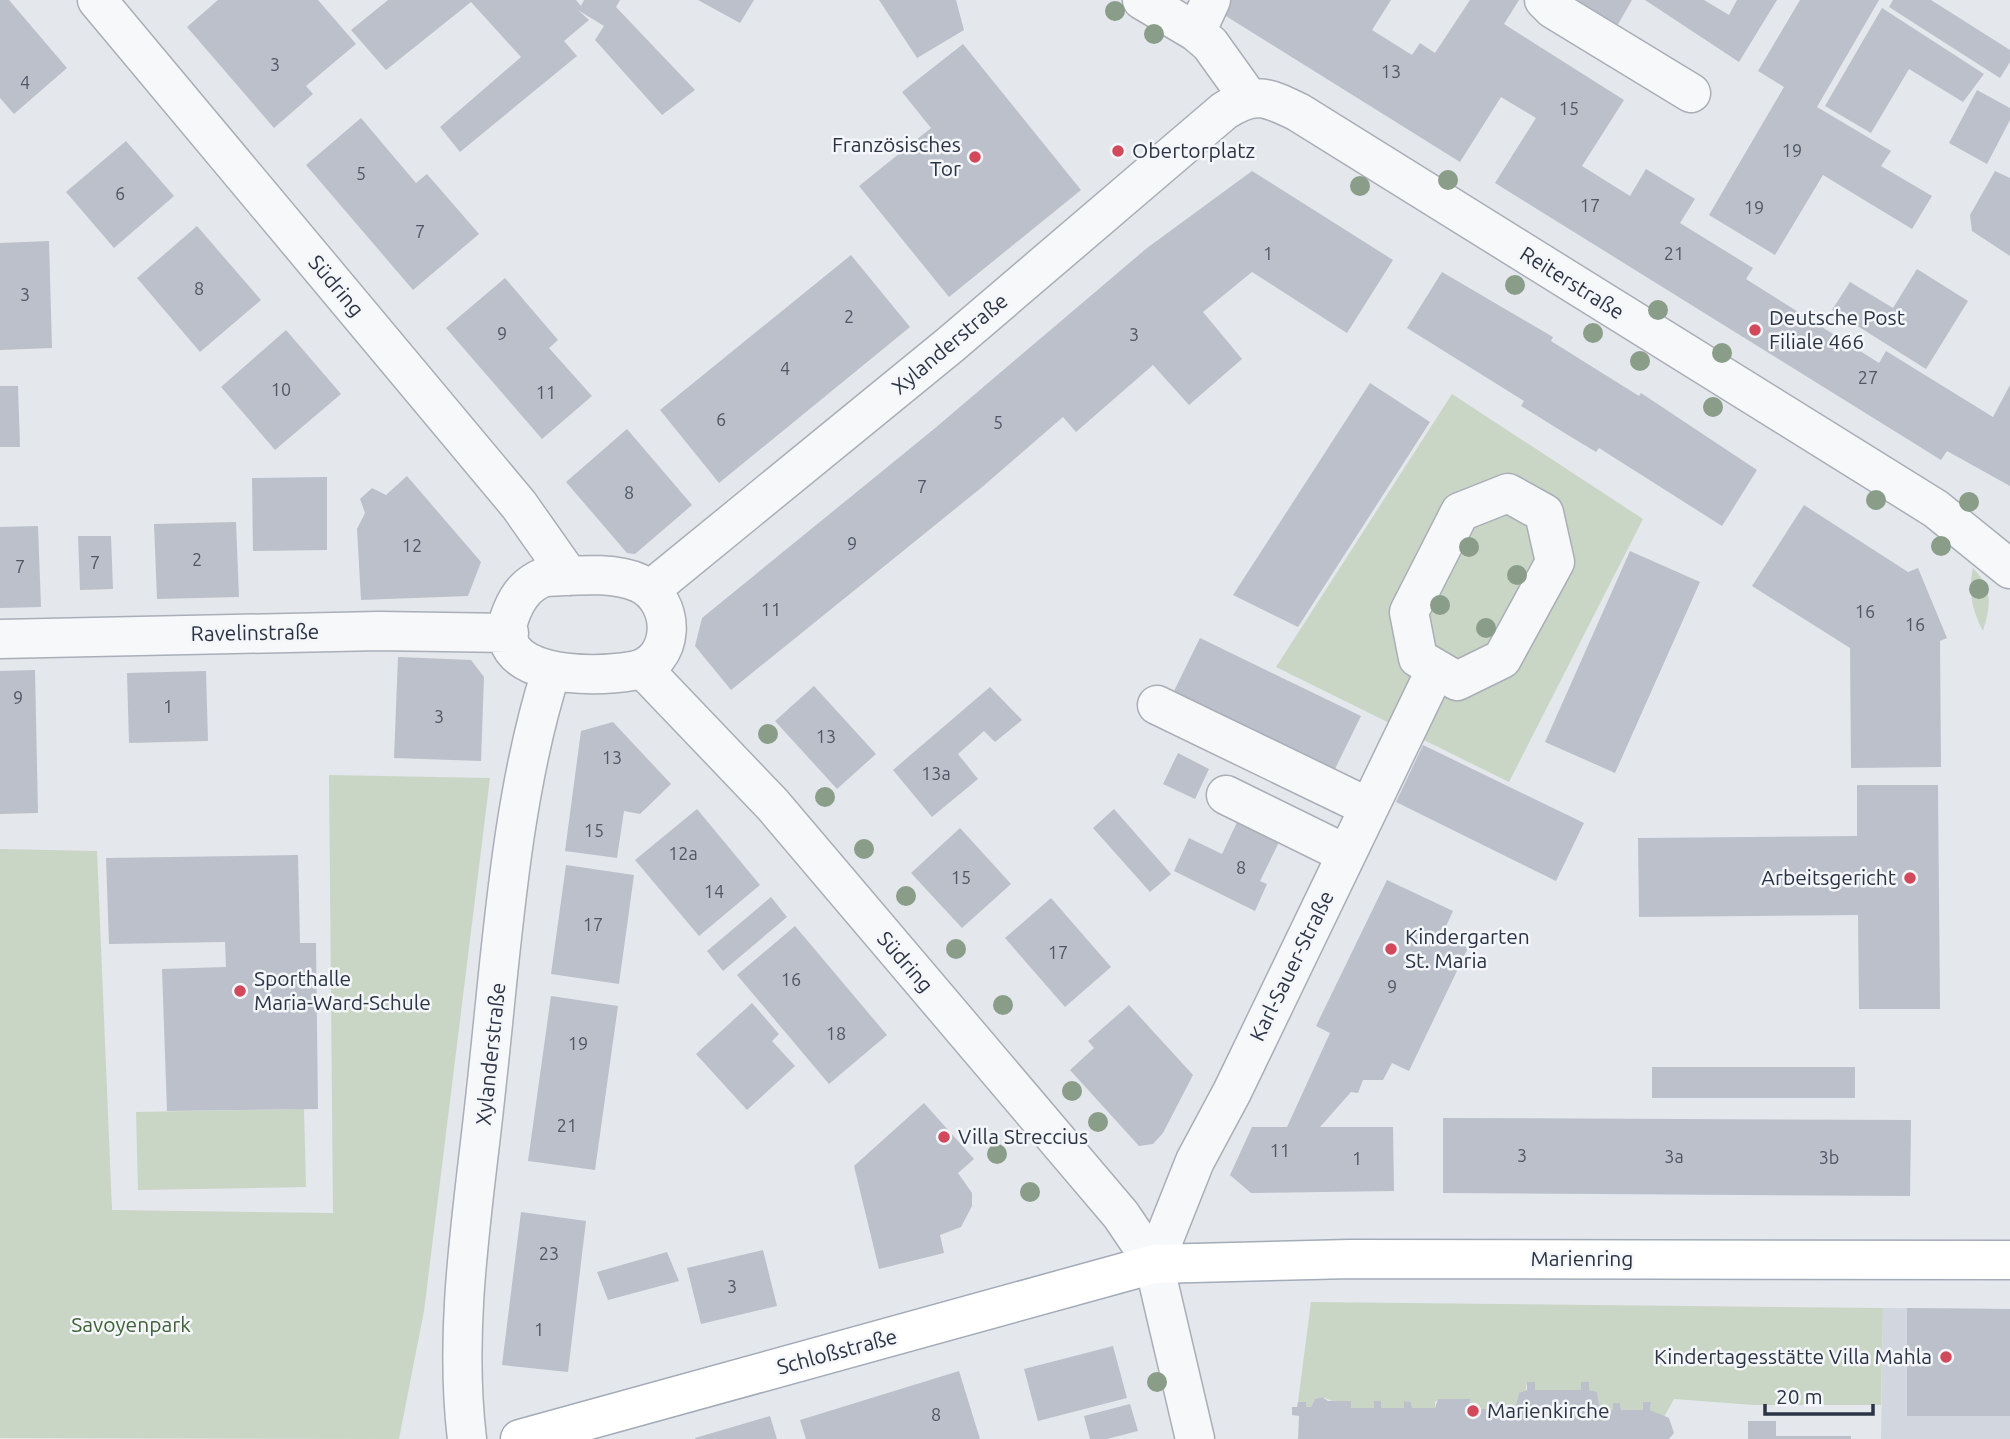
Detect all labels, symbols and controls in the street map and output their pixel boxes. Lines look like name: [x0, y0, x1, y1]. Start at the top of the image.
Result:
house number: 3: [270, 54, 280, 74]
house number: 13: [1381, 61, 1401, 81]
house number: 4: [20, 72, 30, 92]
house number: 15: [1559, 98, 1579, 118]
place label: Französisches Tor: [832, 132, 961, 180]
place label: Obertorplatz: [1132, 138, 1255, 162]
house number: 19: [1782, 140, 1802, 160]
marker: Obertorplatz: [1110, 143, 1126, 159]
marker: Französisches Tor: [967, 149, 983, 165]
house number: 5: [356, 163, 366, 183]
house number: 6: [115, 183, 125, 203]
house number: 17: [1580, 195, 1600, 215]
house number: 19: [1744, 197, 1764, 217]
house number: 7: [415, 221, 425, 241]
street label: Reiterstraße: [1516, 241, 1629, 324]
house number: 1: [1263, 243, 1273, 263]
house number: 21: [1664, 243, 1684, 263]
street label: Südring: [304, 250, 369, 321]
house number: 8: [194, 278, 204, 298]
house number: 3: [20, 284, 30, 304]
street label: Xylanderstraße: [887, 288, 1012, 399]
place label: Deutsche Post Filiale 466: [1769, 305, 1905, 353]
house number: 2: [844, 306, 854, 326]
marker: Deutsche Post Filiale 466: [1747, 322, 1763, 338]
house number: 9: [497, 323, 507, 343]
house number: 3: [1129, 324, 1139, 344]
house number: 4: [780, 358, 790, 378]
house number: 27: [1858, 367, 1878, 387]
house number: 10: [271, 379, 291, 399]
house number: 11: [536, 382, 556, 402]
house number: 6: [716, 409, 726, 429]
house number: 5: [993, 412, 1003, 432]
house number: 7: [917, 476, 927, 496]
house number: 8: [624, 482, 634, 502]
house number: 9: [847, 533, 857, 553]
house number: 12: [402, 535, 422, 555]
house number: 2: [192, 549, 202, 569]
house number: 7: [90, 552, 100, 572]
house number: 7: [15, 556, 25, 576]
house number: 11: [761, 599, 781, 619]
house number: 16: [1855, 601, 1875, 621]
house number: 16: [1905, 614, 1925, 634]
street label: Ravelinstraße: [191, 619, 319, 645]
house number: 9: [13, 687, 23, 707]
house number: 1: [163, 696, 173, 716]
house number: 3: [434, 706, 444, 726]
house number: 13: [816, 726, 836, 746]
house number: 13: [602, 747, 622, 767]
house number: 13a: [921, 763, 951, 783]
house number: 15: [584, 820, 604, 840]
house number: 12a: [668, 843, 698, 863]
house number: 8: [1236, 857, 1246, 877]
place label: Arbeitsgericht: [1761, 865, 1896, 889]
house number: 15: [951, 867, 971, 887]
marker: Arbeitsgericht: [1902, 870, 1918, 886]
house number: 14: [704, 881, 724, 901]
street label: Karl-Sauer-Straße: [1244, 886, 1338, 1045]
house number: 17: [583, 914, 603, 934]
place label: Kindergarten St. Maria: [1405, 924, 1530, 972]
street label: Südring: [873, 926, 939, 997]
marker: Kindergarten St. Maria: [1383, 941, 1399, 957]
house number: 17: [1048, 942, 1068, 962]
place label: Sporthalle Maria-Ward-Schule: [254, 966, 431, 1014]
house number: 16: [781, 969, 801, 989]
house number: 9: [1387, 976, 1397, 996]
street label: Xylanderstraße: [471, 981, 509, 1127]
marker: Sporthalle Maria-Ward-Schule: [232, 983, 248, 999]
house number: 18: [826, 1023, 846, 1043]
house number: 19: [568, 1033, 588, 1053]
house number: 21: [557, 1115, 577, 1135]
place label: Villa Streccius: [958, 1124, 1088, 1148]
marker: Villa Streccius: [936, 1129, 952, 1145]
house number: 11: [1270, 1140, 1290, 1160]
house number: 3: [1517, 1145, 1527, 1165]
house number: 3a: [1664, 1146, 1684, 1166]
house number: 3b: [1819, 1147, 1839, 1167]
house number: 1: [1352, 1148, 1362, 1168]
house number: 23: [539, 1243, 559, 1263]
street label: Marienring: [1531, 1246, 1633, 1270]
house number: 3: [727, 1276, 737, 1296]
park label: Savoyenpark: [71, 1312, 191, 1336]
house number: 1: [534, 1319, 544, 1339]
street label: Schloßstraße: [774, 1323, 900, 1379]
place label: Kindertagesstätte Villa Mahla: [1654, 1344, 1932, 1368]
marker: Kindertagesstätte Villa Mahla: [1938, 1349, 1954, 1365]
scale bar: [1765, 1372, 1874, 1416]
text: 20 m: [1776, 1384, 1823, 1408]
place label: Marienkirche: [1487, 1398, 1610, 1422]
marker: Marienkirche: [1465, 1403, 1481, 1419]
house number: 8: [931, 1404, 941, 1424]

